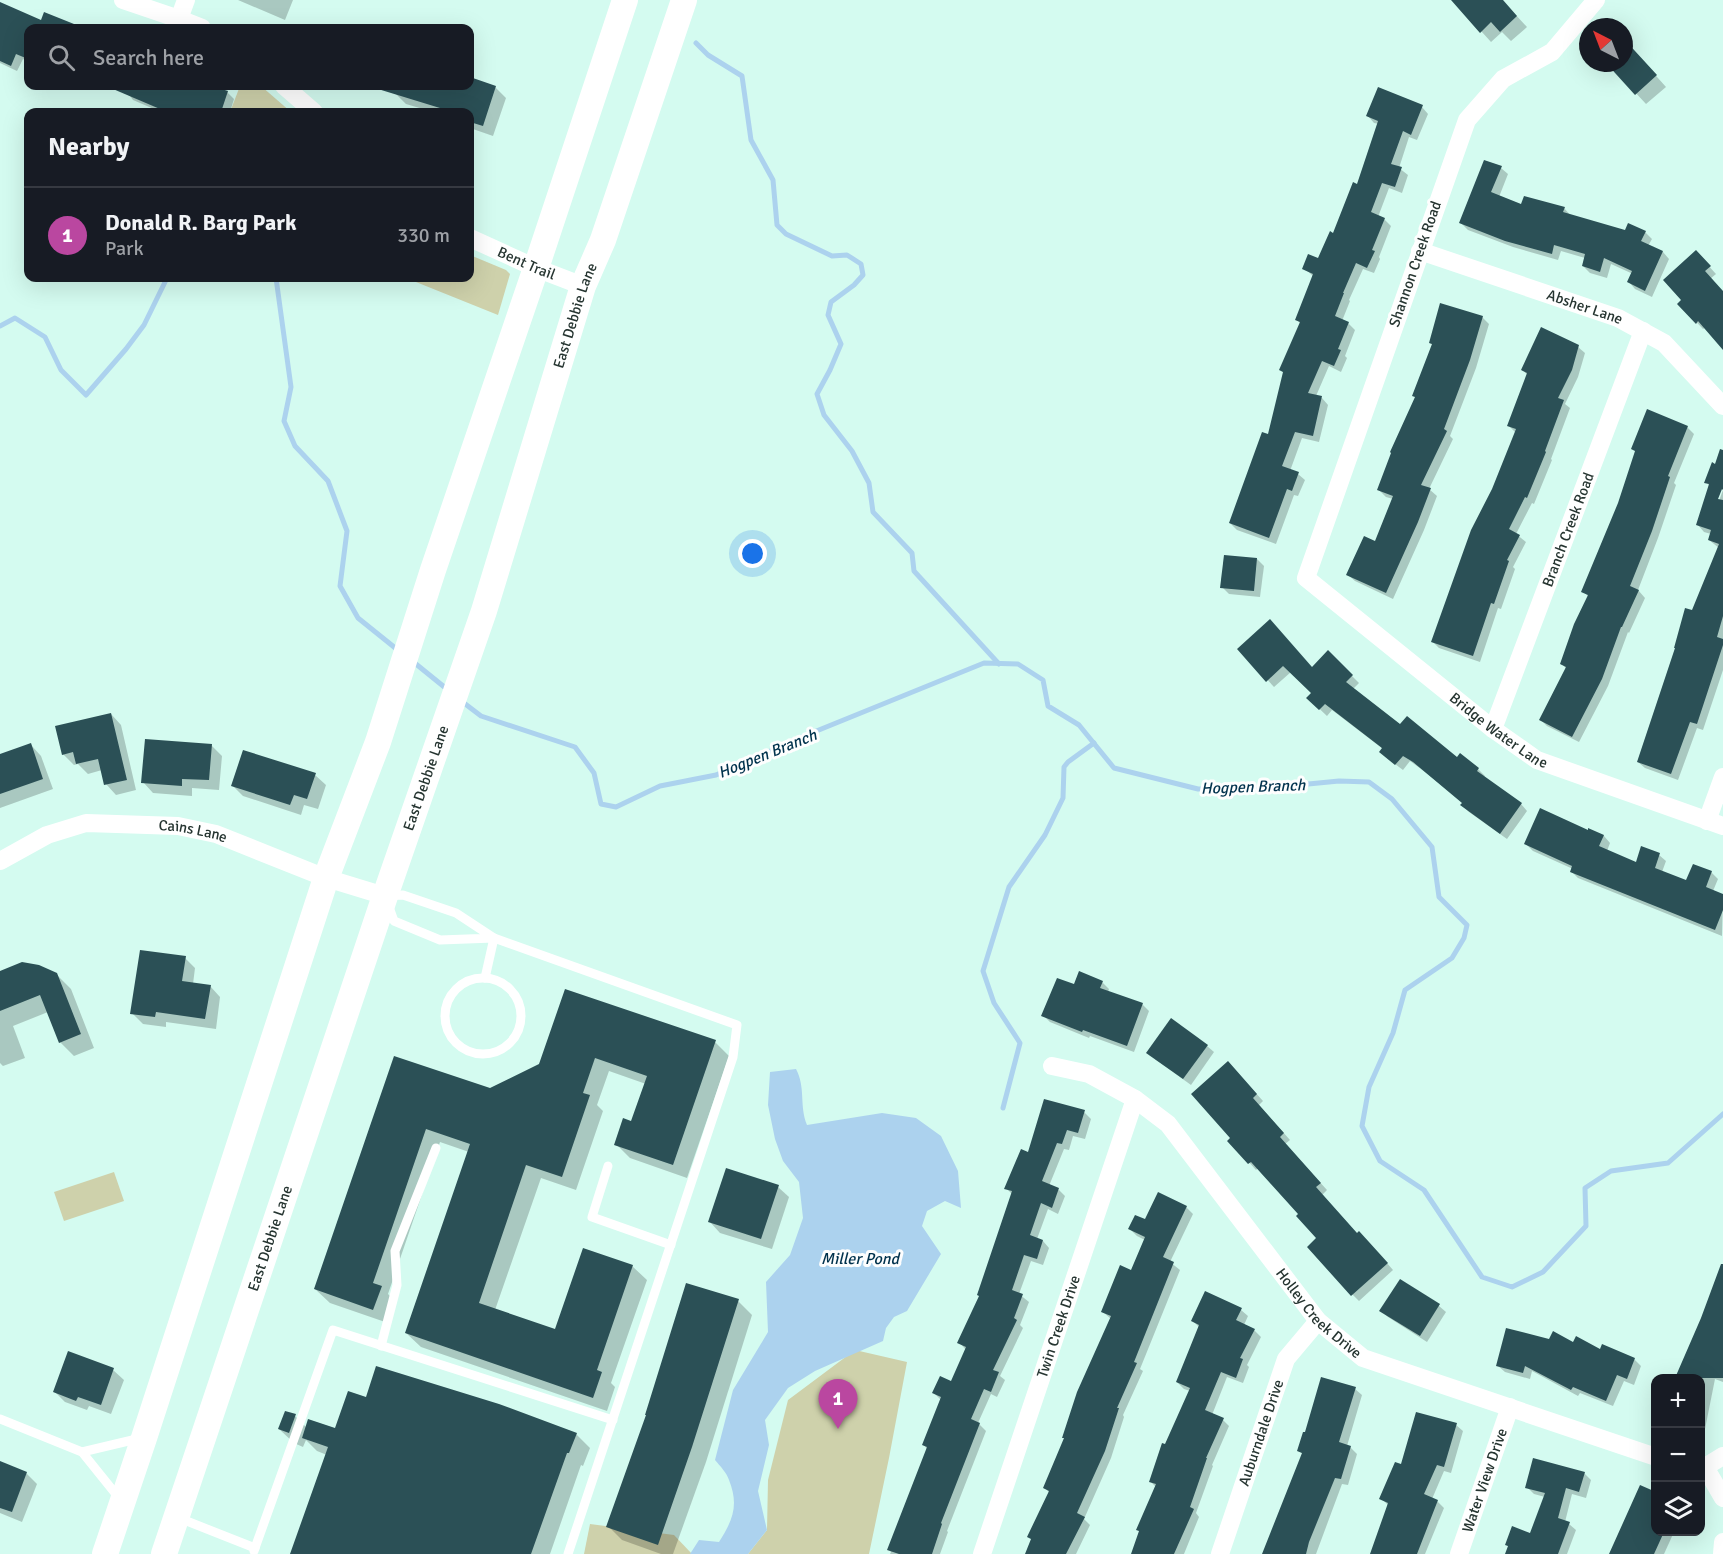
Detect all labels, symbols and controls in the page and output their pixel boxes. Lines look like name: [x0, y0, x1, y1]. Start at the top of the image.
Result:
north arrow: [1579, 18, 1633, 72]
search box: [24, 24, 474, 90]
icon: search: [45, 41, 78, 74]
text: Search here: [93, 44, 204, 71]
text: Nearby: [48, 131, 129, 163]
street label: Shannon Creek Road: [1385, 199, 1445, 329]
text: Donald R. Barg Park: [105, 209, 297, 236]
text: 1: [62, 223, 73, 248]
text: 330 m: [397, 223, 450, 248]
text: Park: [105, 236, 143, 261]
street label: Bent Trail: [495, 243, 558, 284]
street label: East Debbie Lane: [549, 260, 601, 371]
street label: Absher Lane: [1544, 286, 1626, 328]
street label: Branch Creek Road: [1538, 470, 1598, 589]
your location: [738, 539, 767, 568]
street label: Bridge Water Lane: [1446, 689, 1550, 772]
street label: East Debbie Lane: [399, 723, 453, 833]
water label: Hogpen Branch: [715, 725, 821, 783]
water label: Hogpen Branch: [1200, 775, 1307, 799]
street label: Cains Lane: [158, 816, 230, 847]
street label: East Debbie Lane: [244, 1183, 296, 1293]
water label: Miller Pond: [821, 1249, 901, 1269]
street label: Holley Creek Drive: [1272, 1264, 1365, 1362]
street label: Twin Creek Drive: [1033, 1273, 1084, 1380]
map controls: [1651, 1374, 1705, 1536]
button: +: [1651, 1374, 1705, 1428]
street label: Auburndale Drive: [1235, 1377, 1287, 1488]
pin: 1: [818, 1380, 858, 1429]
street label: Water View Drive: [1458, 1426, 1511, 1535]
button: −: [1651, 1428, 1705, 1482]
button: layers: [1651, 1482, 1705, 1536]

